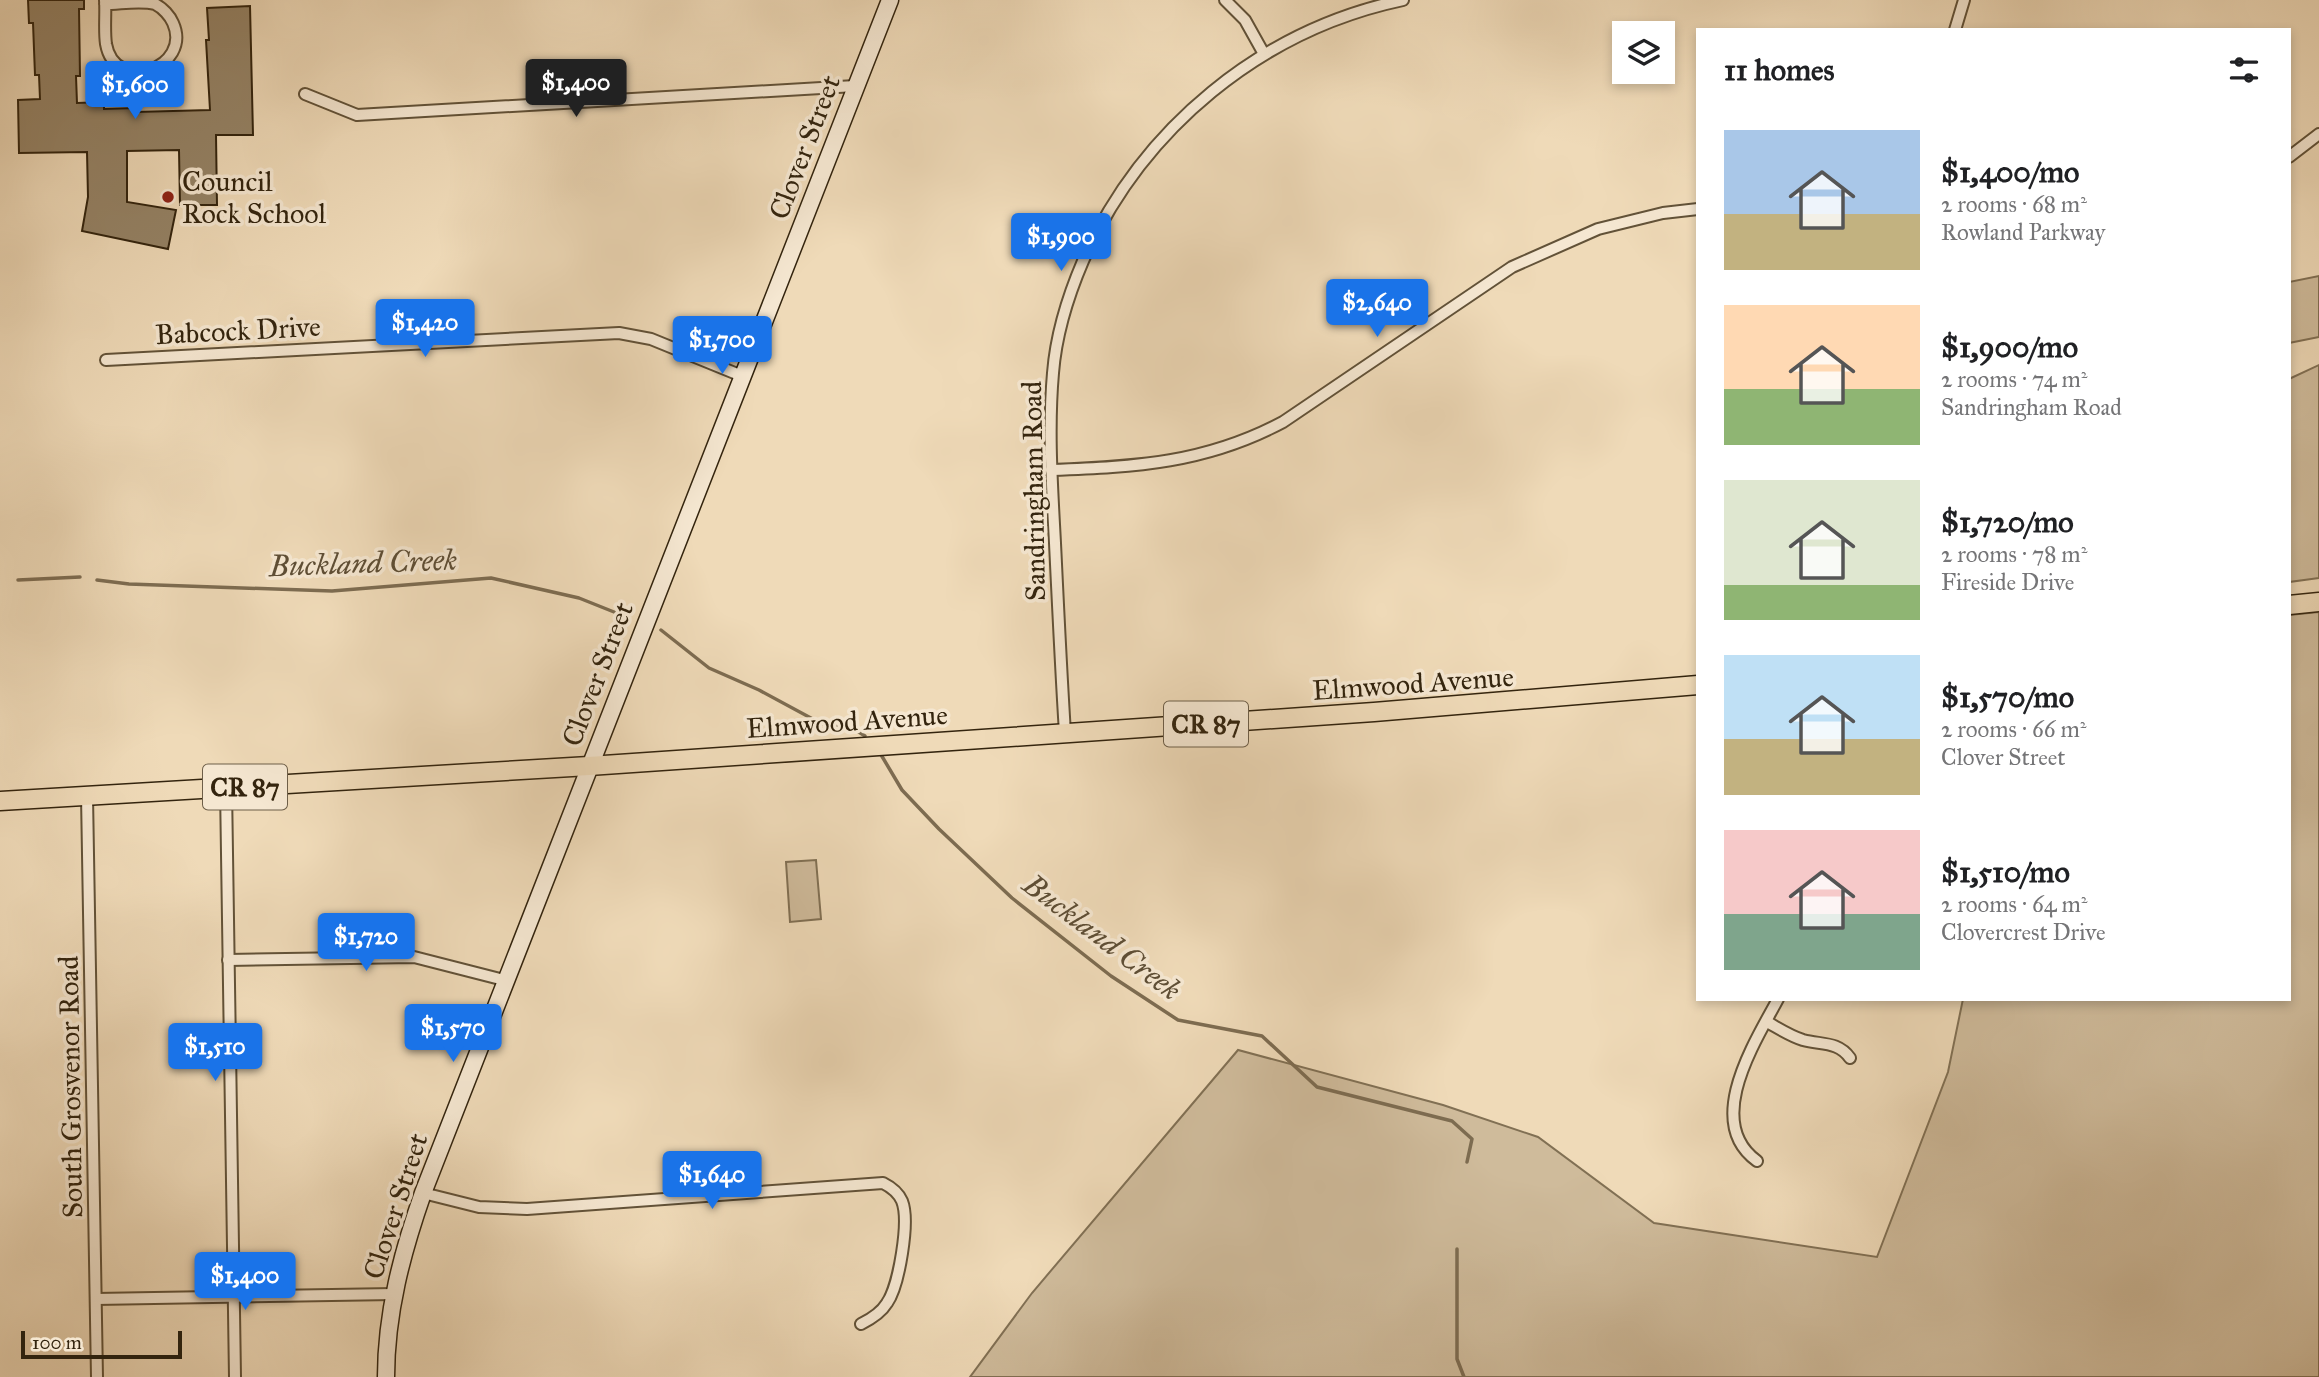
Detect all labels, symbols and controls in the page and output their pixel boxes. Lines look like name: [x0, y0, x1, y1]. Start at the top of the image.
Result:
map controls: [1612, 21, 1675, 84]
button: layers: [1612, 21, 1675, 84]
icon: filters: [2225, 51, 2263, 89]
text: 11 homes: [1724, 52, 1835, 88]
pin: $1,400: [519, 60, 633, 119]
pin: $1,600: [78, 61, 192, 121]
text: $1,400: [542, 68, 610, 96]
text: $1,600: [101, 70, 169, 98]
street label: Clover Street: [761, 70, 848, 224]
text: $1,400/mo: [1941, 154, 2079, 190]
icon: home: [1780, 158, 1864, 242]
place label: Council Rock School: [182, 164, 327, 231]
marker: Council Rock School: [160, 189, 176, 205]
text: 2 rooms · 68 m²: [1941, 190, 2087, 218]
pin: $1,900: [1004, 214, 1118, 273]
text: Rowland Parkway: [1941, 218, 2105, 246]
text: $1,900: [1027, 222, 1095, 250]
pin: $2,640: [1320, 280, 1434, 339]
text: $2,640: [1342, 288, 1412, 316]
pin: $1,420: [368, 300, 482, 359]
text: $1,420: [392, 308, 458, 336]
street label: Babcock Drive: [154, 309, 322, 352]
pin: $1,700: [665, 316, 779, 376]
text: $1,700: [689, 325, 755, 353]
text: $1,900/mo: [1941, 329, 2078, 365]
icon: home: [1780, 333, 1864, 417]
text: 2 rooms · 74 m²: [1941, 365, 2087, 393]
street label: Sandringham Road: [1014, 381, 1053, 601]
text: Sandringham Road: [1941, 393, 2122, 421]
text: $1,720/mo: [1941, 504, 2074, 540]
icon: home: [1780, 508, 1864, 592]
text: 2 rooms · 78 m²: [1941, 540, 2087, 568]
water label: Buckland Creek: [266, 542, 458, 584]
text: Fireside Drive: [1941, 568, 2074, 596]
street label: Clover Street: [554, 597, 641, 751]
street label: Elmwood Avenue: [1311, 659, 1515, 708]
text: $1,570/mo: [1941, 679, 2074, 715]
icon: home: [1780, 683, 1864, 767]
street label: Elmwood Avenue: [745, 697, 949, 746]
road number: CR 87: [1164, 702, 1248, 746]
text: 2 rooms · 66 m²: [1941, 715, 2086, 743]
text: Clover Street: [1941, 743, 2065, 771]
road number: CR 87: [203, 764, 287, 810]
text: $1,510/mo: [1941, 854, 2070, 890]
icon: home: [1780, 858, 1864, 942]
water label: Buckland Creek: [1014, 865, 1188, 1008]
text: 2 rooms · 64 m²: [1941, 890, 2087, 918]
pin: $1,720: [309, 914, 423, 973]
text: Clovercrest Drive: [1941, 918, 2106, 946]
text: $1,720: [334, 922, 398, 950]
street label: South Grosvenor Road: [51, 955, 90, 1219]
pin: $1,570: [396, 1004, 510, 1064]
text: $1,570: [421, 1013, 485, 1041]
pin: $1,510: [158, 1024, 272, 1083]
text: $1,510: [184, 1032, 246, 1060]
street label: Clover Street: [355, 1129, 436, 1284]
pin: $1,640: [655, 1152, 769, 1211]
text: $1,640: [679, 1160, 745, 1188]
pin: $1,400: [188, 1252, 302, 1312]
text: $1,400: [211, 1261, 279, 1289]
scale bar: [21, 1328, 182, 1360]
text: 100 m: [32, 1331, 82, 1354]

